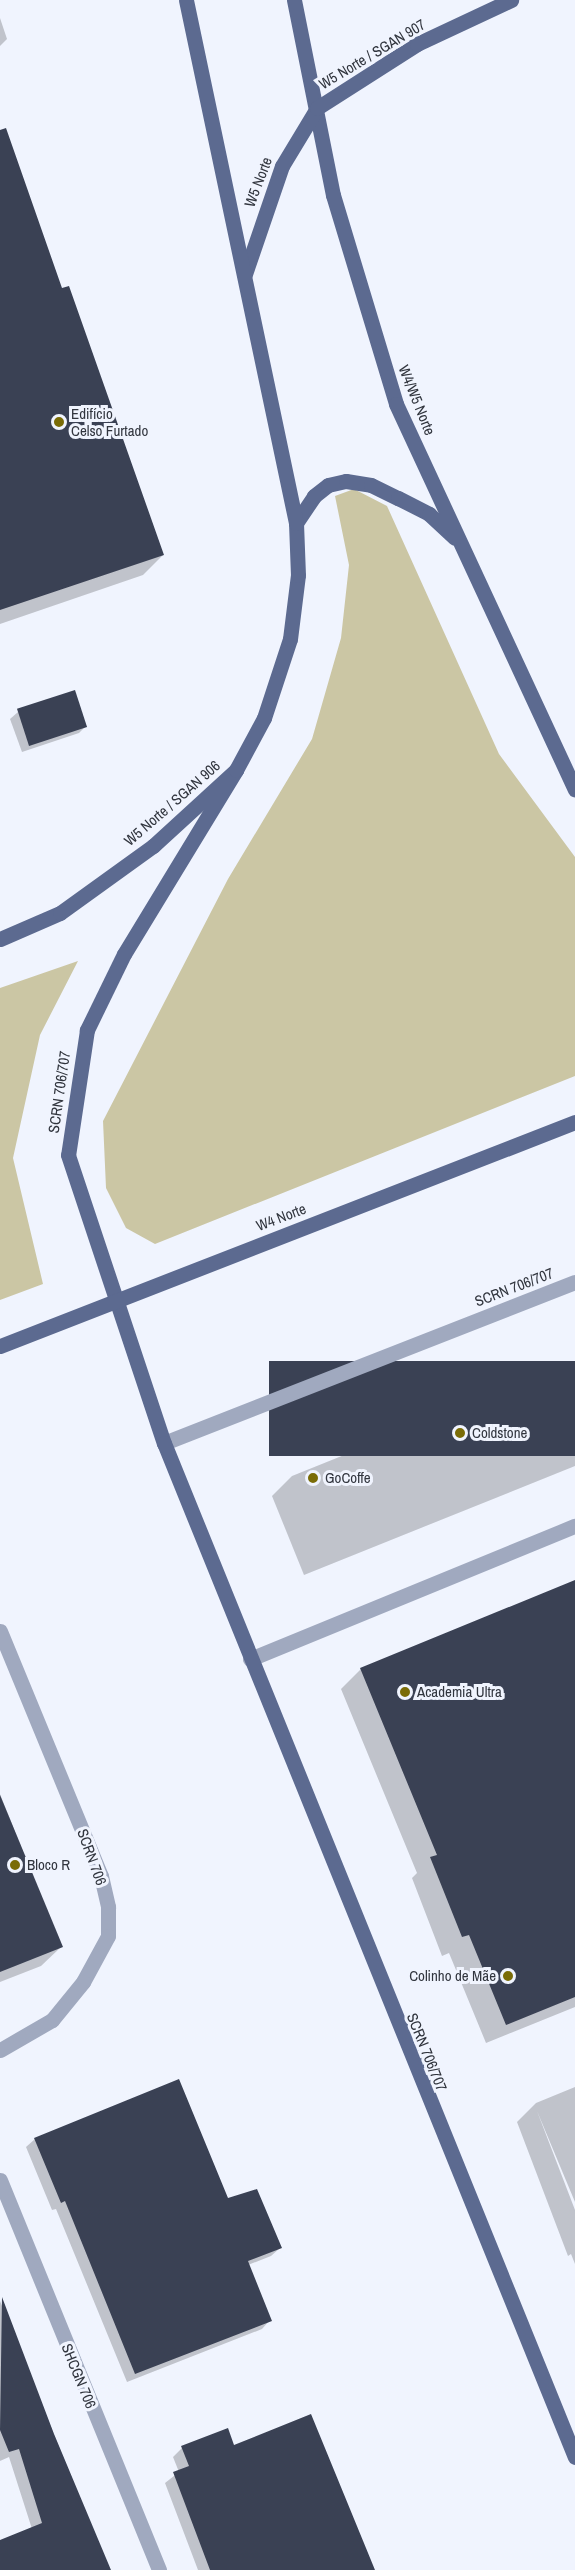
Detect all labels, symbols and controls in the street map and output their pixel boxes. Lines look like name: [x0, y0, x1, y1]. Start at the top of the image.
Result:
street label: W5 Norte / SGAN 907: [316, 15, 428, 93]
street label: W5 Norte: [240, 155, 276, 209]
street label: W4/W5 Norte: [395, 362, 439, 438]
place label: Edifício Celso Furtado: [71, 404, 148, 439]
marker: Edifício Celso Furtado: [52, 415, 66, 429]
street label: W5 Norte / SGAN 906: [120, 757, 224, 849]
street label: SCRN 706/707: [44, 1050, 74, 1134]
street label: W4 Norte: [254, 1199, 308, 1235]
street label: SCRN 706/707: [472, 1264, 556, 1310]
place label: Coldstone: [472, 1424, 527, 1442]
marker: Coldstone: [453, 1426, 467, 1440]
place label: GoCoffe: [325, 1469, 371, 1487]
marker: GoCoffe: [306, 1471, 320, 1485]
place label: Academia Ultra: [417, 1683, 502, 1701]
marker: Academia Ultra: [398, 1685, 412, 1699]
street label: SCRN 706: [73, 1826, 111, 1888]
place label: Bloco R: [27, 1856, 70, 1874]
marker: Bloco R: [8, 1858, 22, 1872]
place label: Colinho de Mãe: [409, 1967, 496, 1985]
marker: Colinho de Mãe: [501, 1969, 515, 1983]
street label: SCRN 706/707: [403, 2010, 451, 2094]
street label: SHCGN 706: [58, 2341, 100, 2411]

